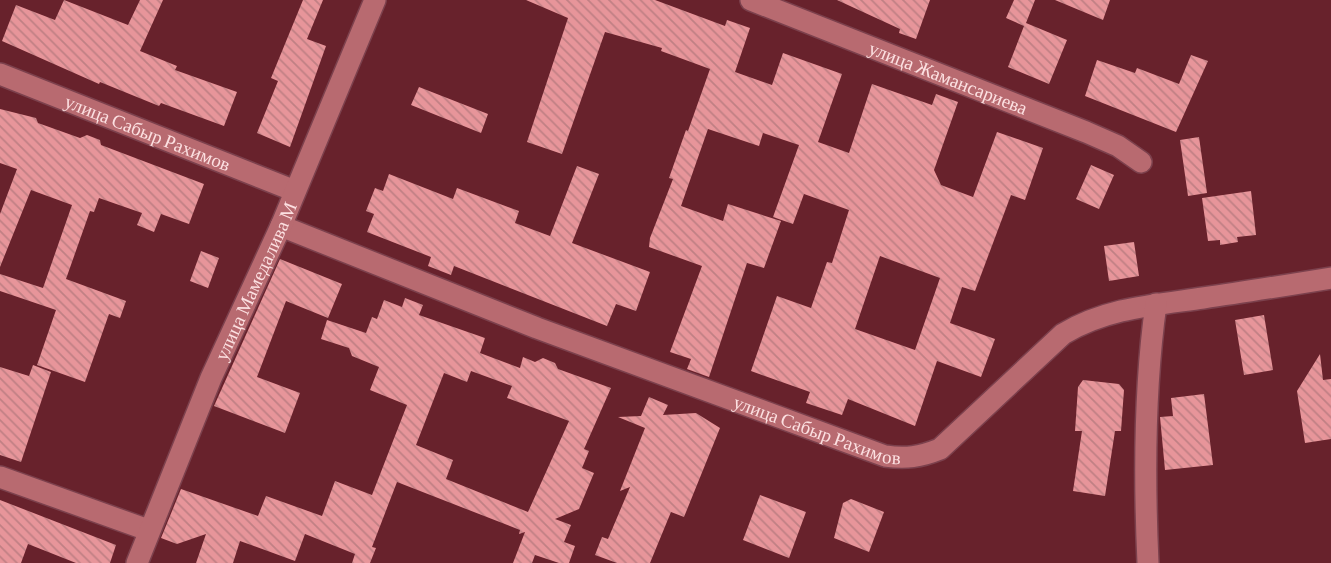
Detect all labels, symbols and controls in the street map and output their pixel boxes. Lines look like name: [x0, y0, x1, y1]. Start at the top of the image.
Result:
street label: улица Жамансариева: [866, 38, 1031, 119]
street label: улица Сабыр Рахимов: [62, 91, 233, 175]
street label: улица Мамедалива М: [211, 199, 301, 364]
street label: улица Сабыр Рахимов: [731, 391, 901, 468]

